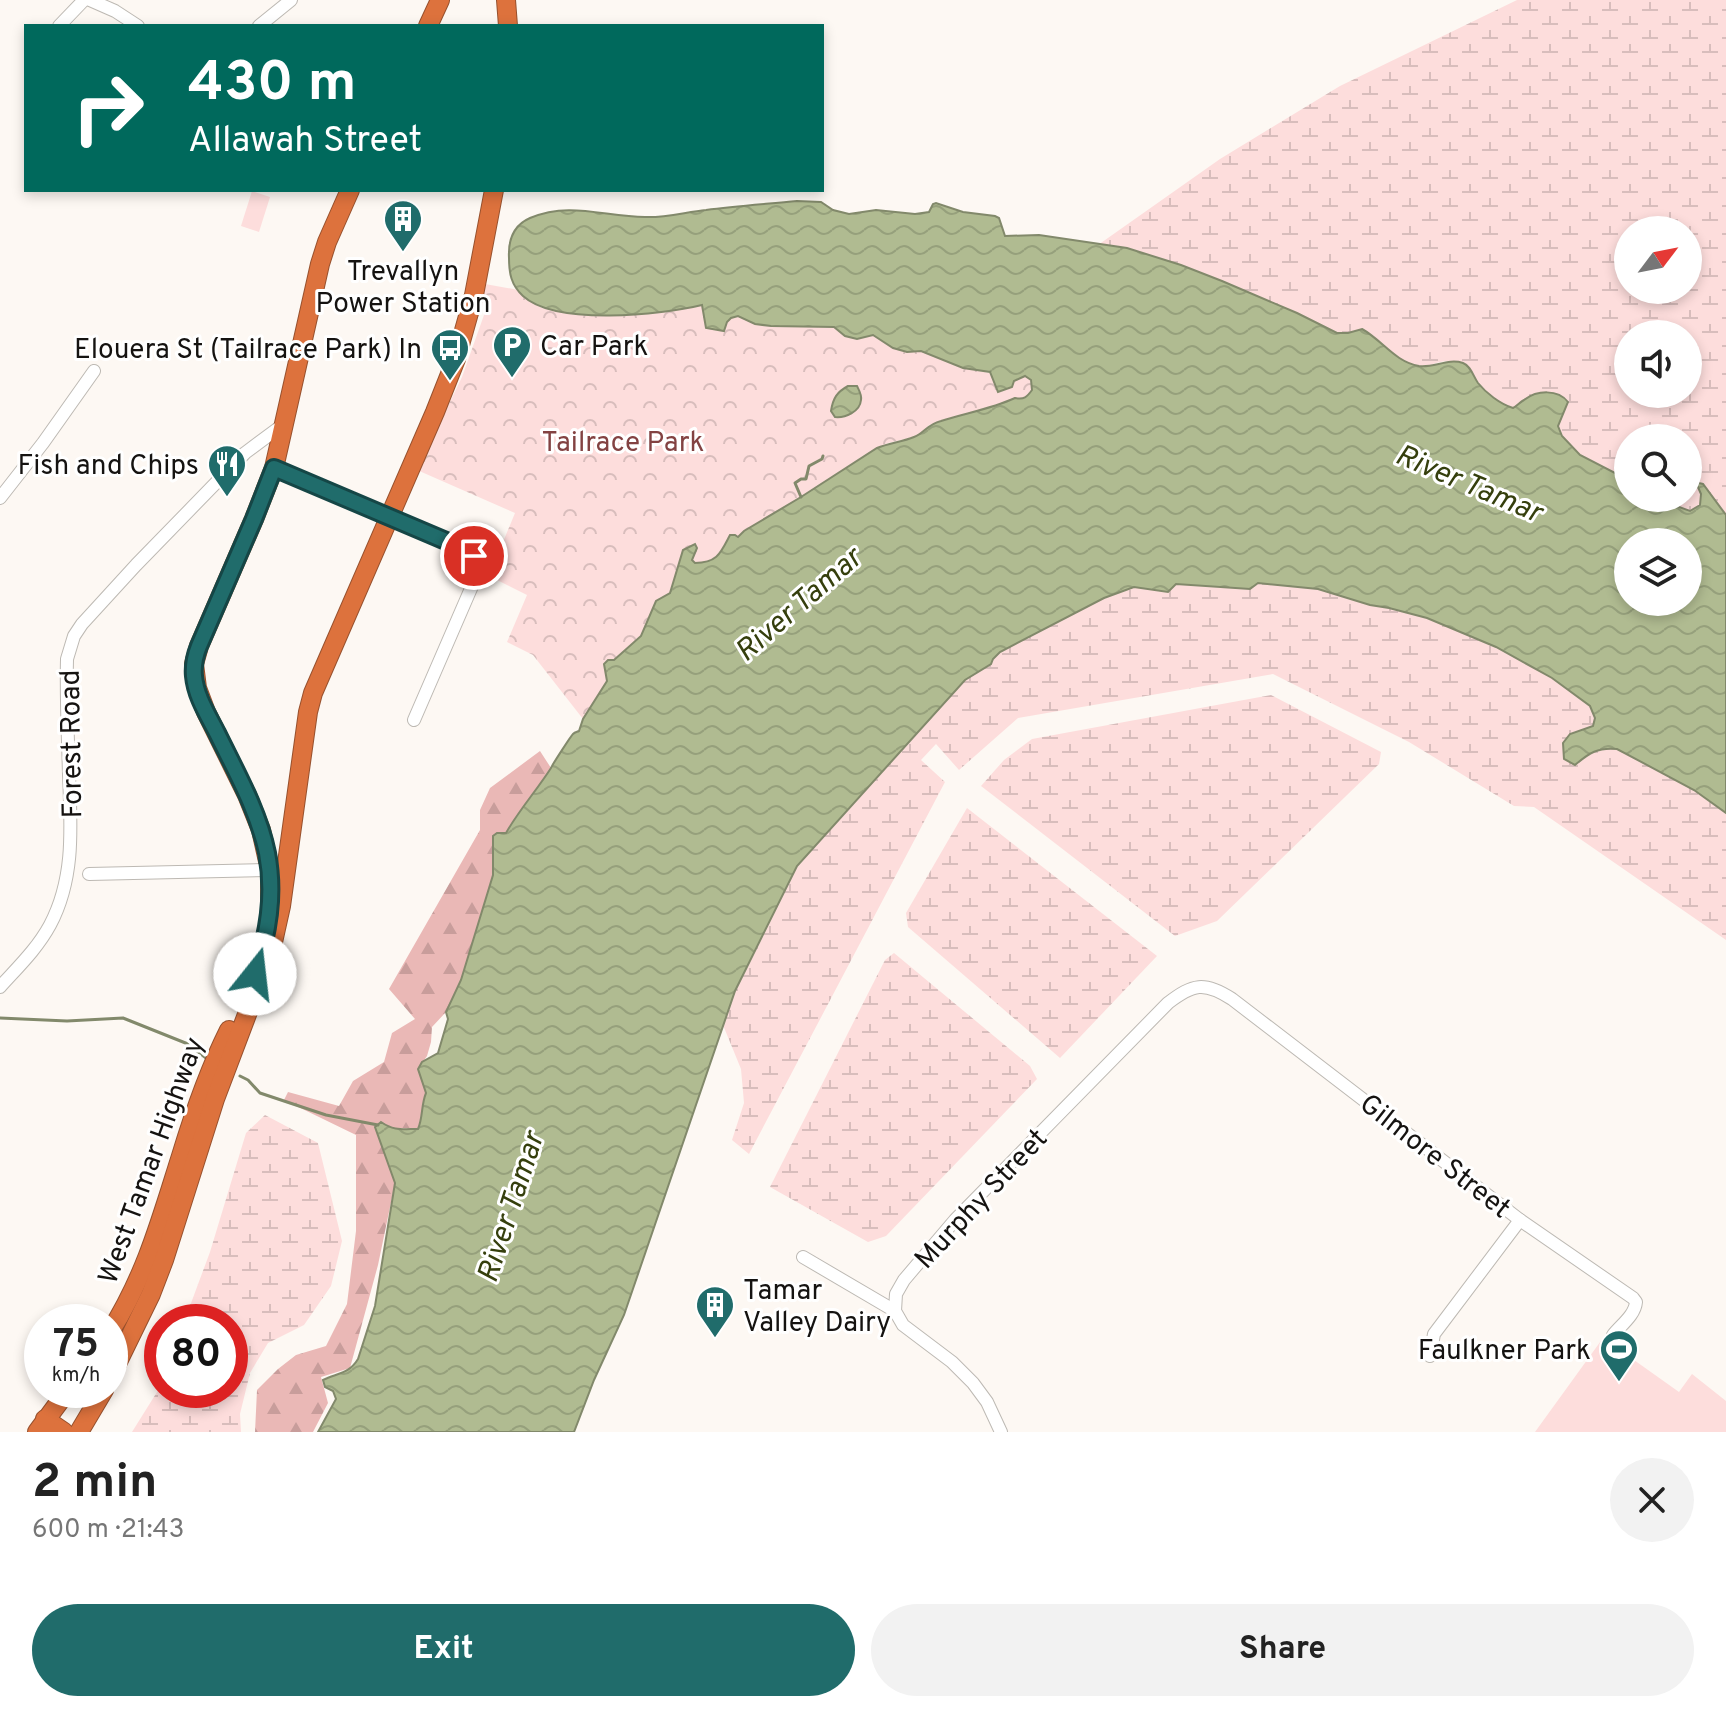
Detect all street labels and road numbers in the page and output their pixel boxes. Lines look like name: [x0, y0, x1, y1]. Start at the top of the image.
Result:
street label: Forest Road: [54, 669, 92, 819]
street label: West Tamar Highway: [91, 1033, 214, 1289]
street label: Gilmore Street: [1351, 1087, 1517, 1228]
street label: Murphy Street: [908, 1122, 1056, 1278]

